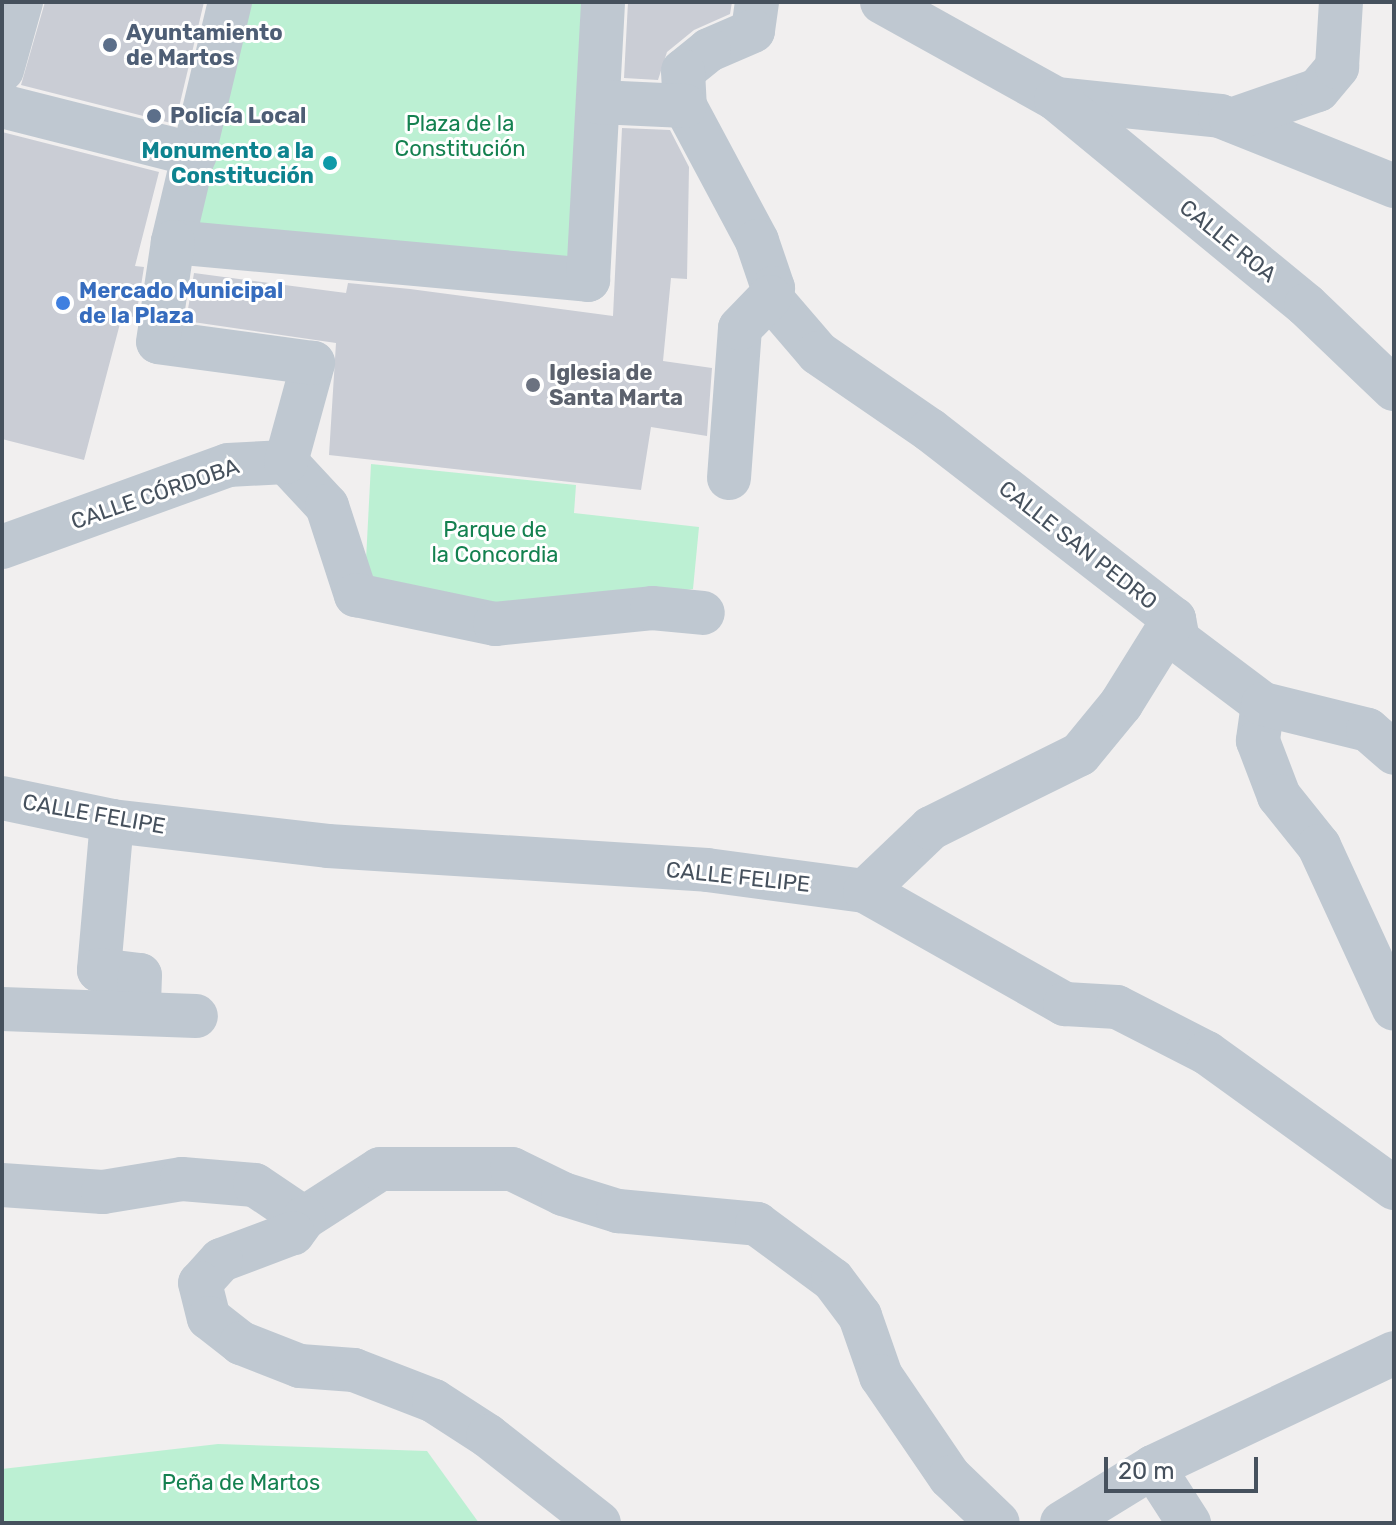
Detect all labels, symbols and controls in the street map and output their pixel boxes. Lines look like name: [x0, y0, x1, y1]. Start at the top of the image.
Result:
place label: Ayuntamiento de Martos: [126, 19, 283, 70]
marker: Ayuntamiento de Martos: [101, 36, 119, 54]
place label: Policía Local: [170, 103, 306, 129]
marker: Policía Local: [145, 107, 163, 125]
park label: Plaza de la Constitución: [394, 110, 526, 162]
place label: Monumento a la Constitución: [142, 137, 314, 188]
marker: Monumento a la Constitución: [321, 154, 339, 172]
street label: CALLE ROA: [1174, 194, 1282, 288]
place label: Mercado Municipal de la Plaza: [79, 277, 283, 328]
marker: Mercado Municipal de la Plaza: [54, 294, 72, 312]
place label: Iglesia de Santa Marta: [549, 359, 683, 410]
marker: Iglesia de Santa Marta: [524, 376, 542, 394]
street label: CALLE CÓRDOBA: [67, 453, 243, 535]
street label: CALLE SAN PEDRO: [994, 475, 1162, 615]
park label: Parque de la Concordia: [432, 516, 558, 568]
street label: CALLE FELIPE: [20, 788, 168, 840]
street label: CALLE FELIPE: [665, 856, 811, 898]
scale bar: [1108, 1441, 1262, 1491]
text: 20 m: [1118, 1457, 1175, 1485]
park label: Peña de Martos: [162, 1470, 320, 1496]

